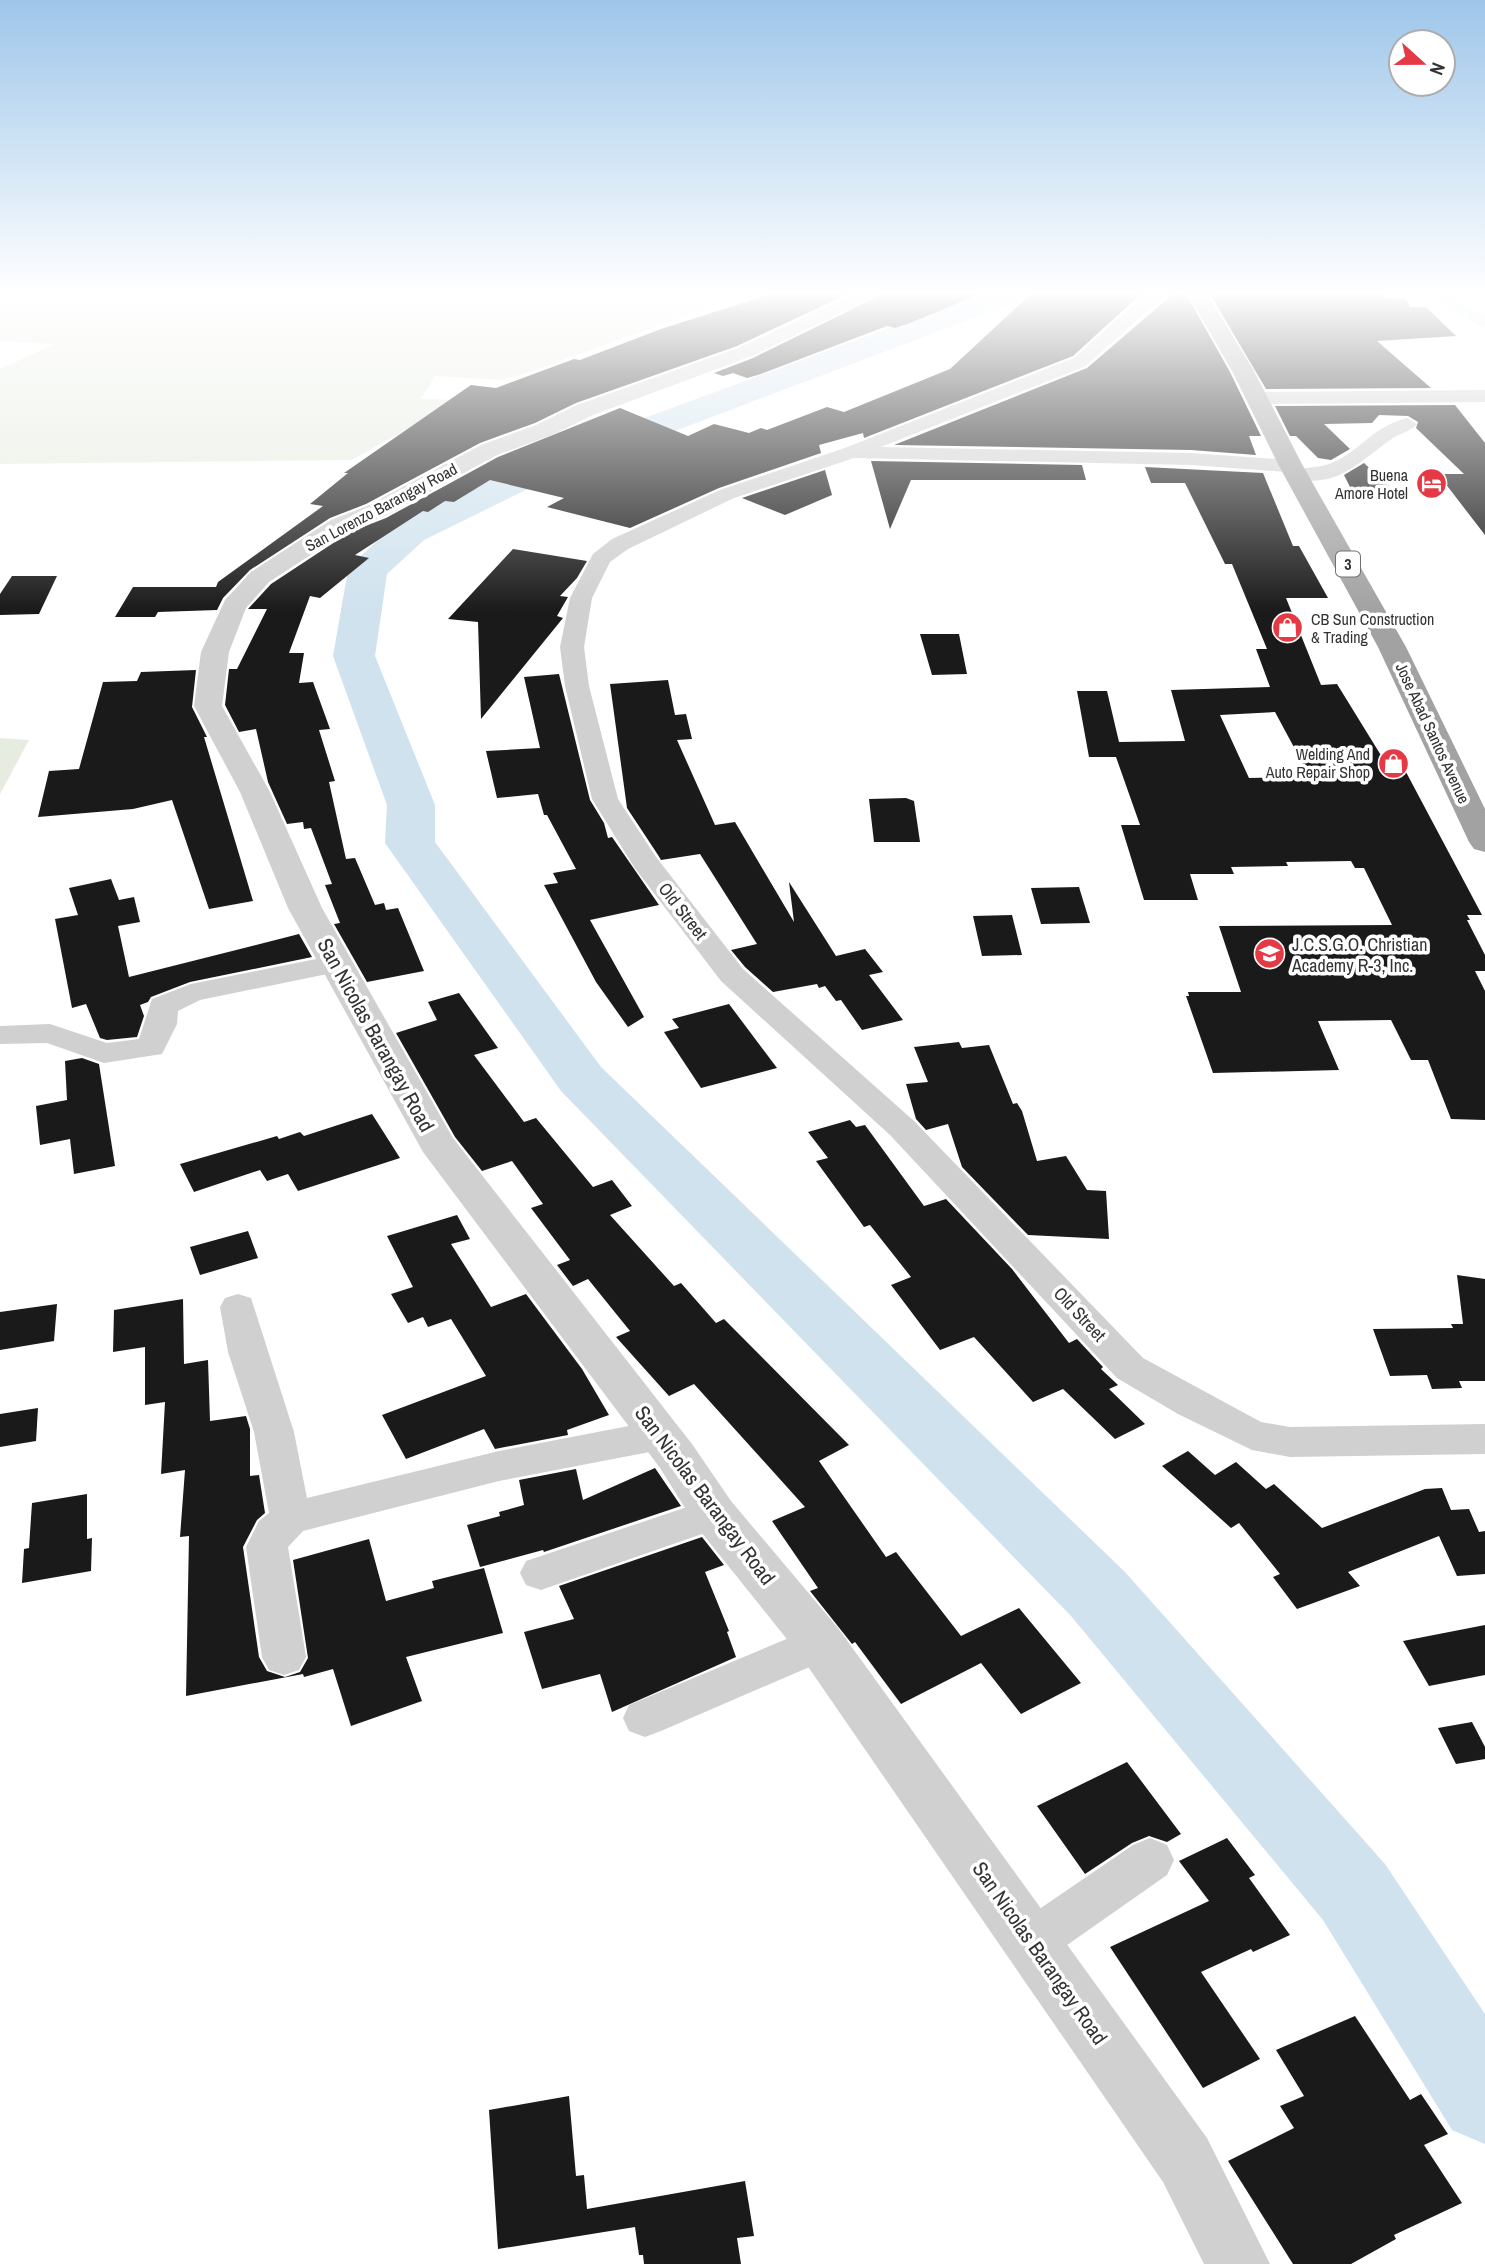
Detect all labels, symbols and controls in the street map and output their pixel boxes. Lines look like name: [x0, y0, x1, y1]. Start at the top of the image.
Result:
north arrow: [1387, 28, 1457, 98]
text: N: [1424, 59, 1452, 79]
street label: San Lorenzo Barangay Road: [301, 458, 461, 556]
place label: Buena Amore Hotel: [1334, 464, 1409, 504]
hotel icon: Buena Amore Hotel: [1414, 467, 1448, 501]
road number: 3: [1336, 552, 1360, 576]
place label: CB Sun Construction & Trading: [1311, 608, 1434, 648]
shop icon: CB Sun Construction & Trading: [1271, 611, 1305, 645]
street label: Jose Abad Santos Avenue: [1391, 659, 1475, 807]
place label: Welding And Auto Repair Shop: [1265, 743, 1370, 783]
shop icon: Welding And Auto Repair Shop: [1376, 746, 1410, 780]
street label: Old Street: [653, 877, 713, 945]
place label: J.C.S.G.O. Christian Academy R-3, Inc.: [1291, 932, 1427, 978]
street label: San Nicolas Barangay Road: [311, 933, 441, 1137]
school or university icon: J.C.S.G.O. Christian Academy R-3, Inc.: [1252, 937, 1286, 971]
street label: Old Street: [1048, 1281, 1112, 1347]
street label: San Nicolas Barangay Road: [628, 1400, 782, 1590]
street label: San Nicolas Barangay Road: [966, 1856, 1114, 2050]

